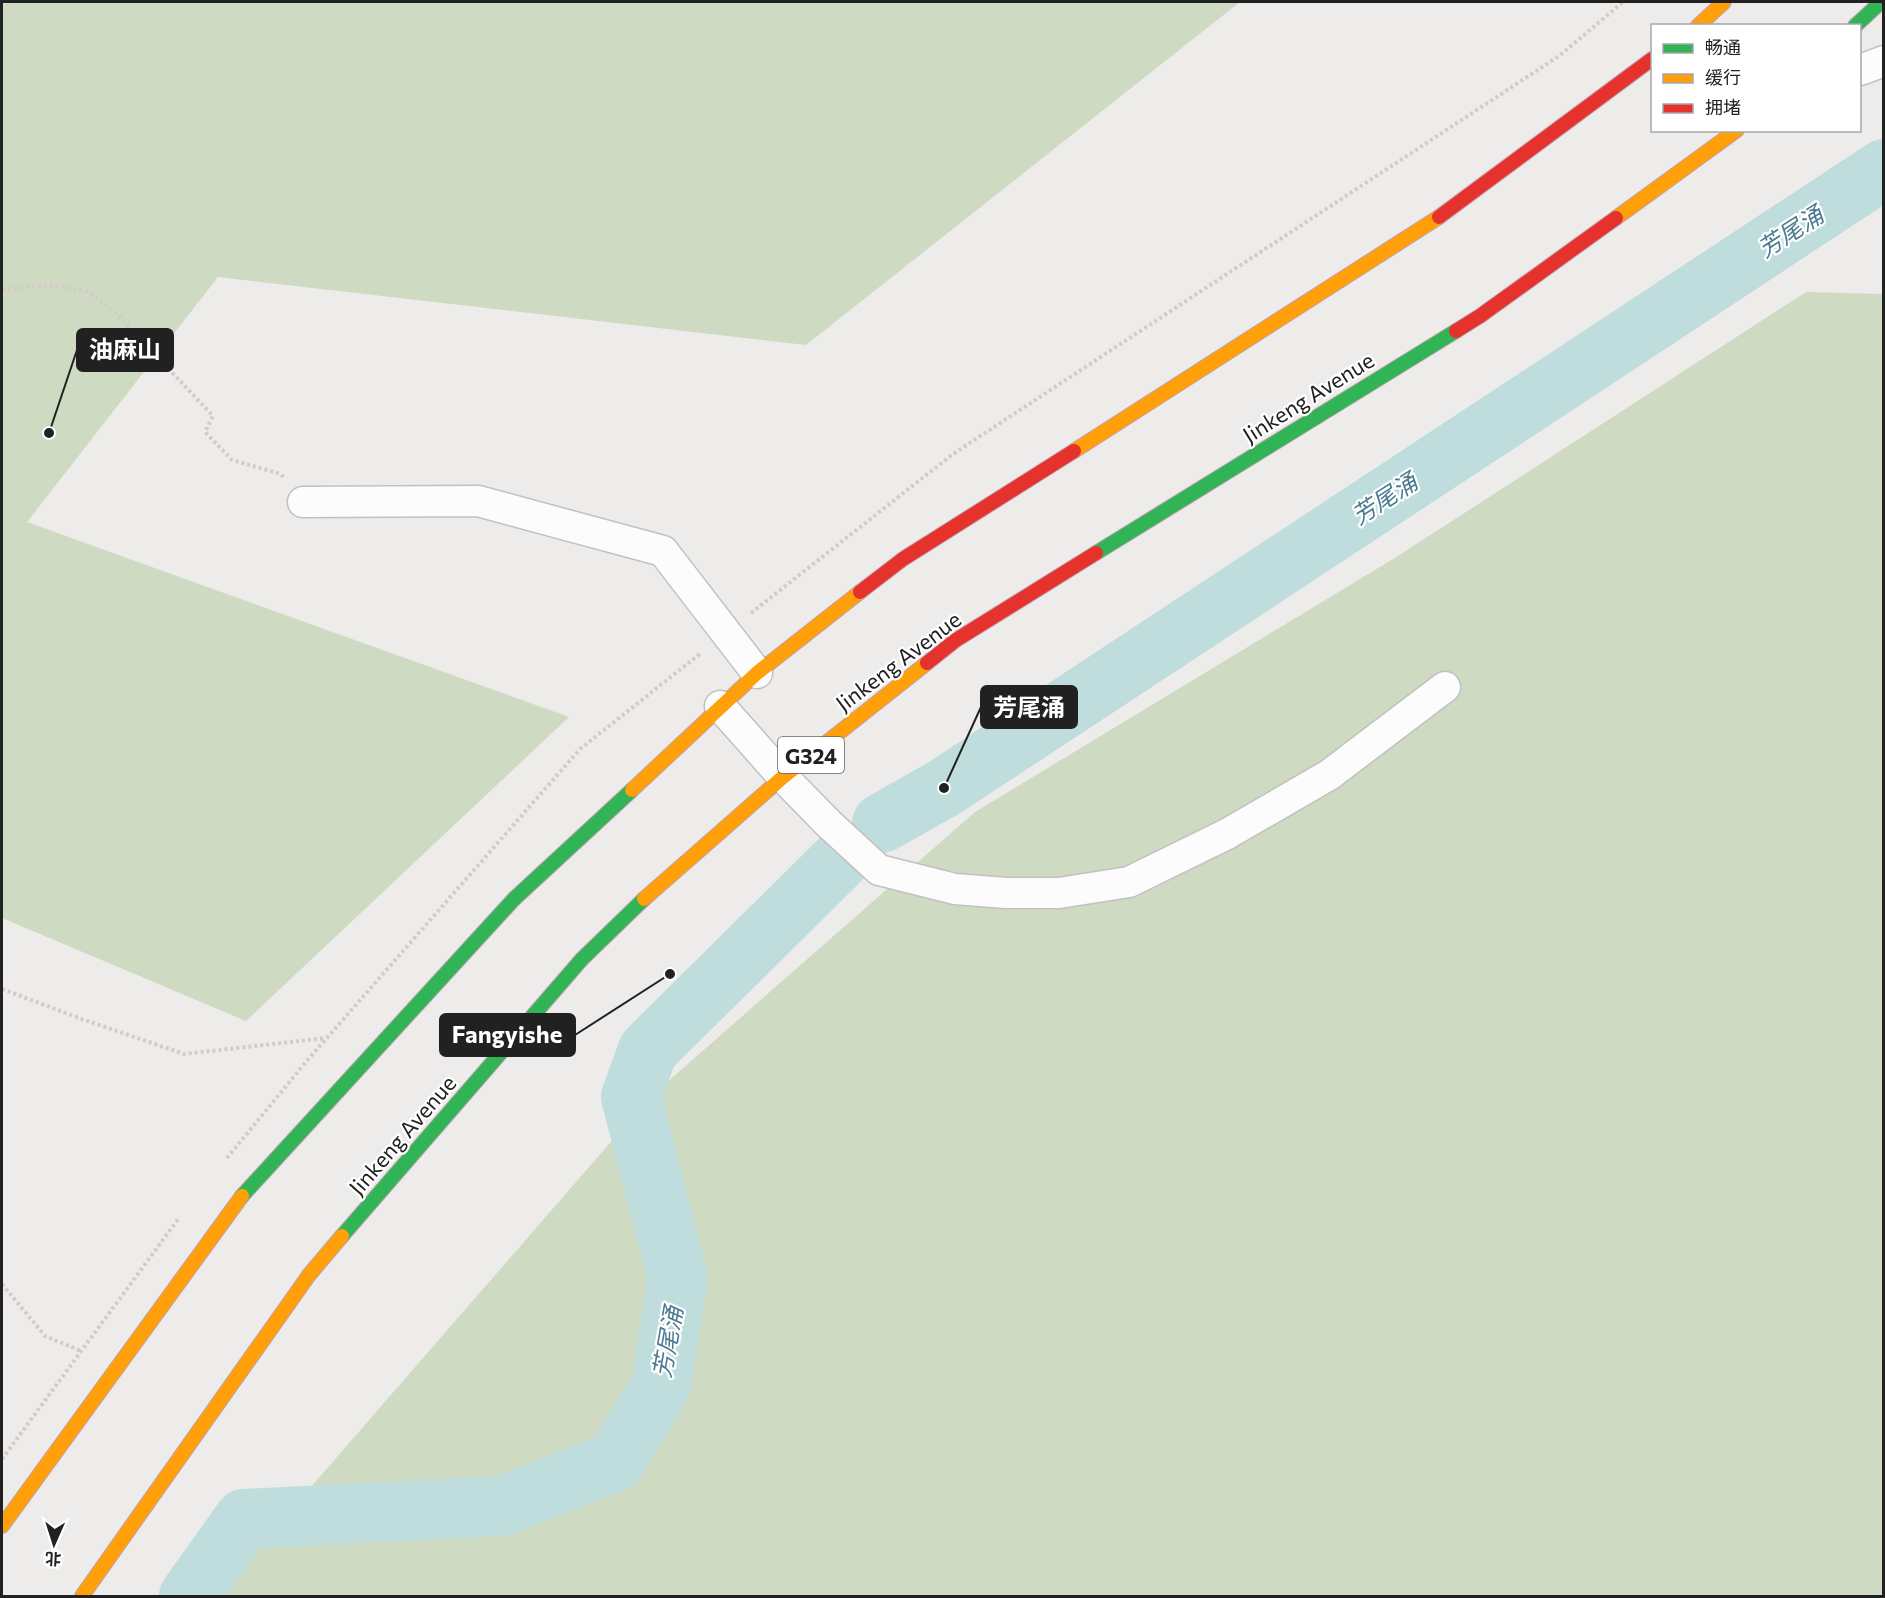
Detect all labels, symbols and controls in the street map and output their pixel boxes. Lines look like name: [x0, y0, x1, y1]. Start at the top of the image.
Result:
legend: [1651, 24, 1861, 132]
text: 畅通: [1705, 36, 1741, 58]
text: 缓行: [1705, 66, 1741, 88]
text: 拥堵: [1705, 96, 1741, 118]
water label: 芳尾涌: [1752, 198, 1831, 263]
callout: 油麻山: [77, 329, 173, 371]
text: 油麻山: [89, 334, 161, 363]
street label: Jinkeng Avenue: [1237, 346, 1379, 448]
water label: 芳尾涌: [1346, 465, 1425, 530]
street label: Jinkeng Avenue: [830, 605, 966, 717]
callout: 芳尾涌: [981, 686, 1077, 728]
text: 芳尾涌: [993, 692, 1065, 721]
road number: G324: [778, 737, 844, 773]
callout: Fangyishe: [440, 1014, 575, 1056]
text: Fangyishe: [452, 1019, 562, 1048]
street label: Jinkeng Avenue: [343, 1070, 461, 1200]
water label: 芳尾涌: [646, 1301, 688, 1380]
north arrow: [24, 1514, 84, 1574]
text: 北: [45, 1550, 62, 1569]

